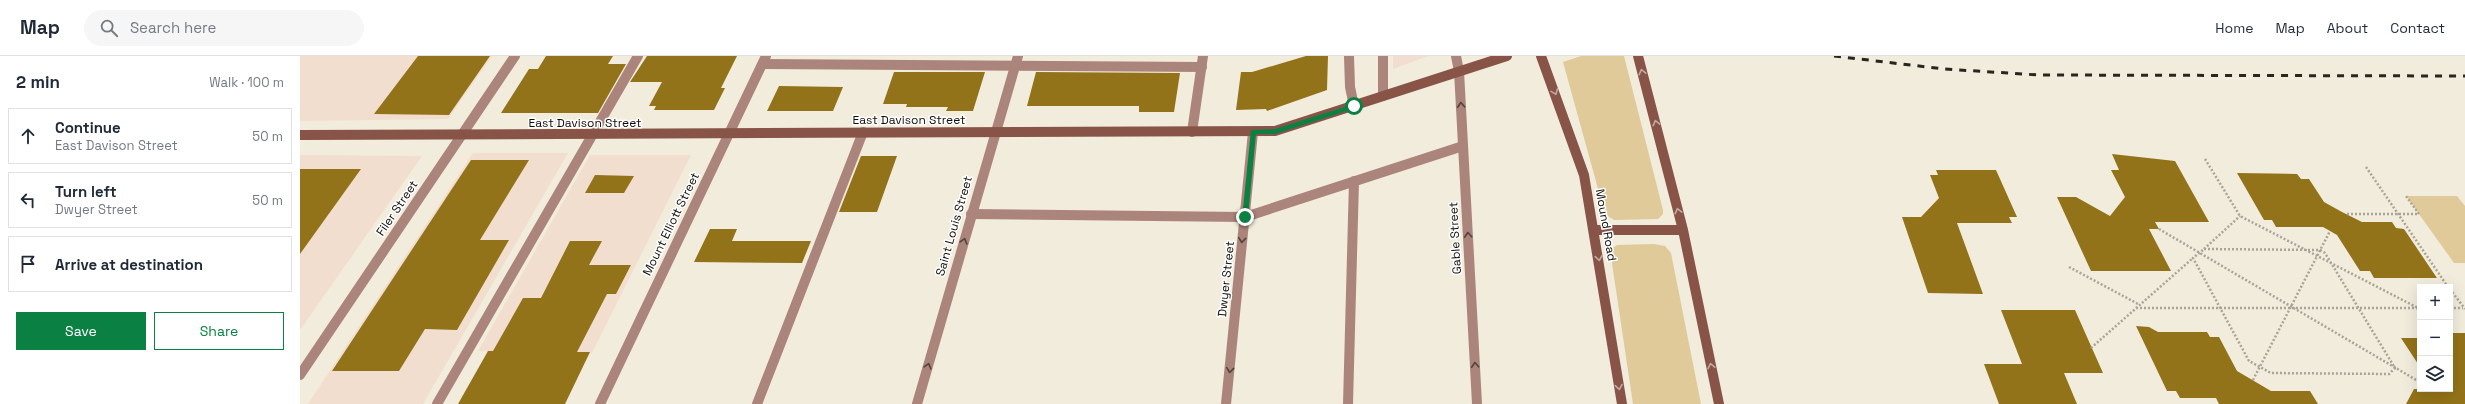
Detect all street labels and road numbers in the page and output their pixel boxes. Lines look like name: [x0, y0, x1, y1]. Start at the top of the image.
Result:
street label: East Davison Street: [852, 112, 966, 128]
street label: East Davison Street: [528, 115, 642, 131]
street label: Mount Elliott Street: [639, 170, 703, 278]
street label: Saint Louis Street: [932, 174, 976, 278]
street label: Filer Street: [373, 177, 421, 239]
street label: Mound Road: [1592, 188, 1620, 262]
street label: Gable Street: [1445, 201, 1465, 275]
street label: Dwyer Street: [1214, 240, 1238, 318]

